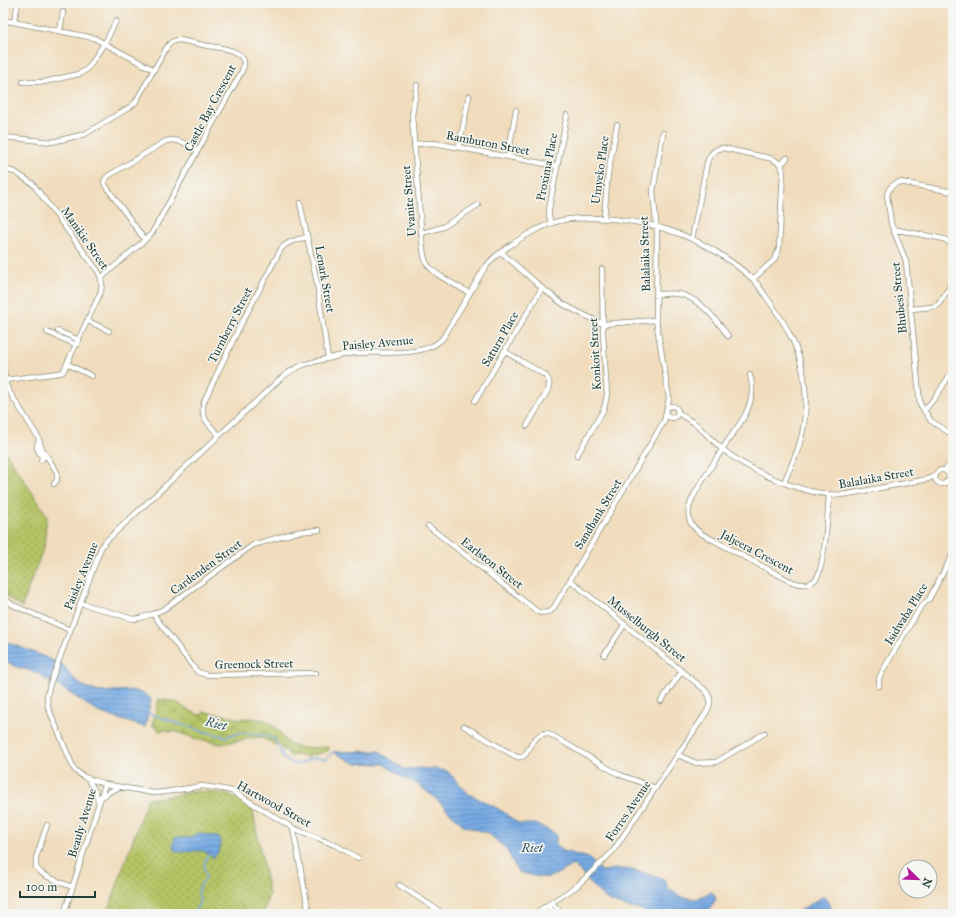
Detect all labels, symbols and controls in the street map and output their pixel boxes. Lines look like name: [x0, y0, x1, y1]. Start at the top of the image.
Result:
street label: Castle Bay Crescent: [181, 61, 239, 154]
street label: Rambuton Street: [445, 128, 532, 158]
street label: Proxima Place: [534, 132, 560, 202]
street label: Umyeko Place: [588, 135, 612, 205]
street label: Uvanite Street: [399, 164, 419, 237]
street label: Manikie Street: [58, 204, 112, 273]
street label: Balalaika Street: [637, 215, 653, 292]
street label: Lenark Street: [312, 244, 338, 314]
street label: Bhubesi Street: [888, 261, 910, 334]
street label: Turnberry Street: [205, 284, 255, 365]
street label: Saturn Place: [479, 309, 521, 369]
street label: Konkoit Street: [586, 317, 604, 391]
street label: Paisley Avenue: [342, 333, 414, 353]
street label: Balalaika Street: [837, 464, 915, 491]
street label: Sandbank Street: [571, 476, 625, 552]
street label: Jaljeera Crescent: [716, 526, 797, 578]
street label: Earlston Street: [458, 534, 526, 592]
street label: Cardenden Street: [167, 536, 245, 598]
street label: Paisley Avenue: [61, 540, 101, 612]
street label: Isidwaba Place: [881, 581, 931, 647]
street label: Musselburgh Street: [604, 593, 690, 666]
street label: Greenock Street: [214, 656, 294, 672]
water label: Riet: [203, 713, 229, 735]
street label: Hartwood Street: [234, 778, 314, 831]
street label: Forres Avenue: [602, 778, 654, 844]
street label: Beauly Avenue: [65, 787, 99, 859]
water label: Riet: [520, 840, 544, 856]
north arrow: [898, 859, 938, 899]
scale bar: [20, 873, 95, 899]
text: N: [919, 876, 935, 890]
text: 100 m: [26, 880, 57, 894]

